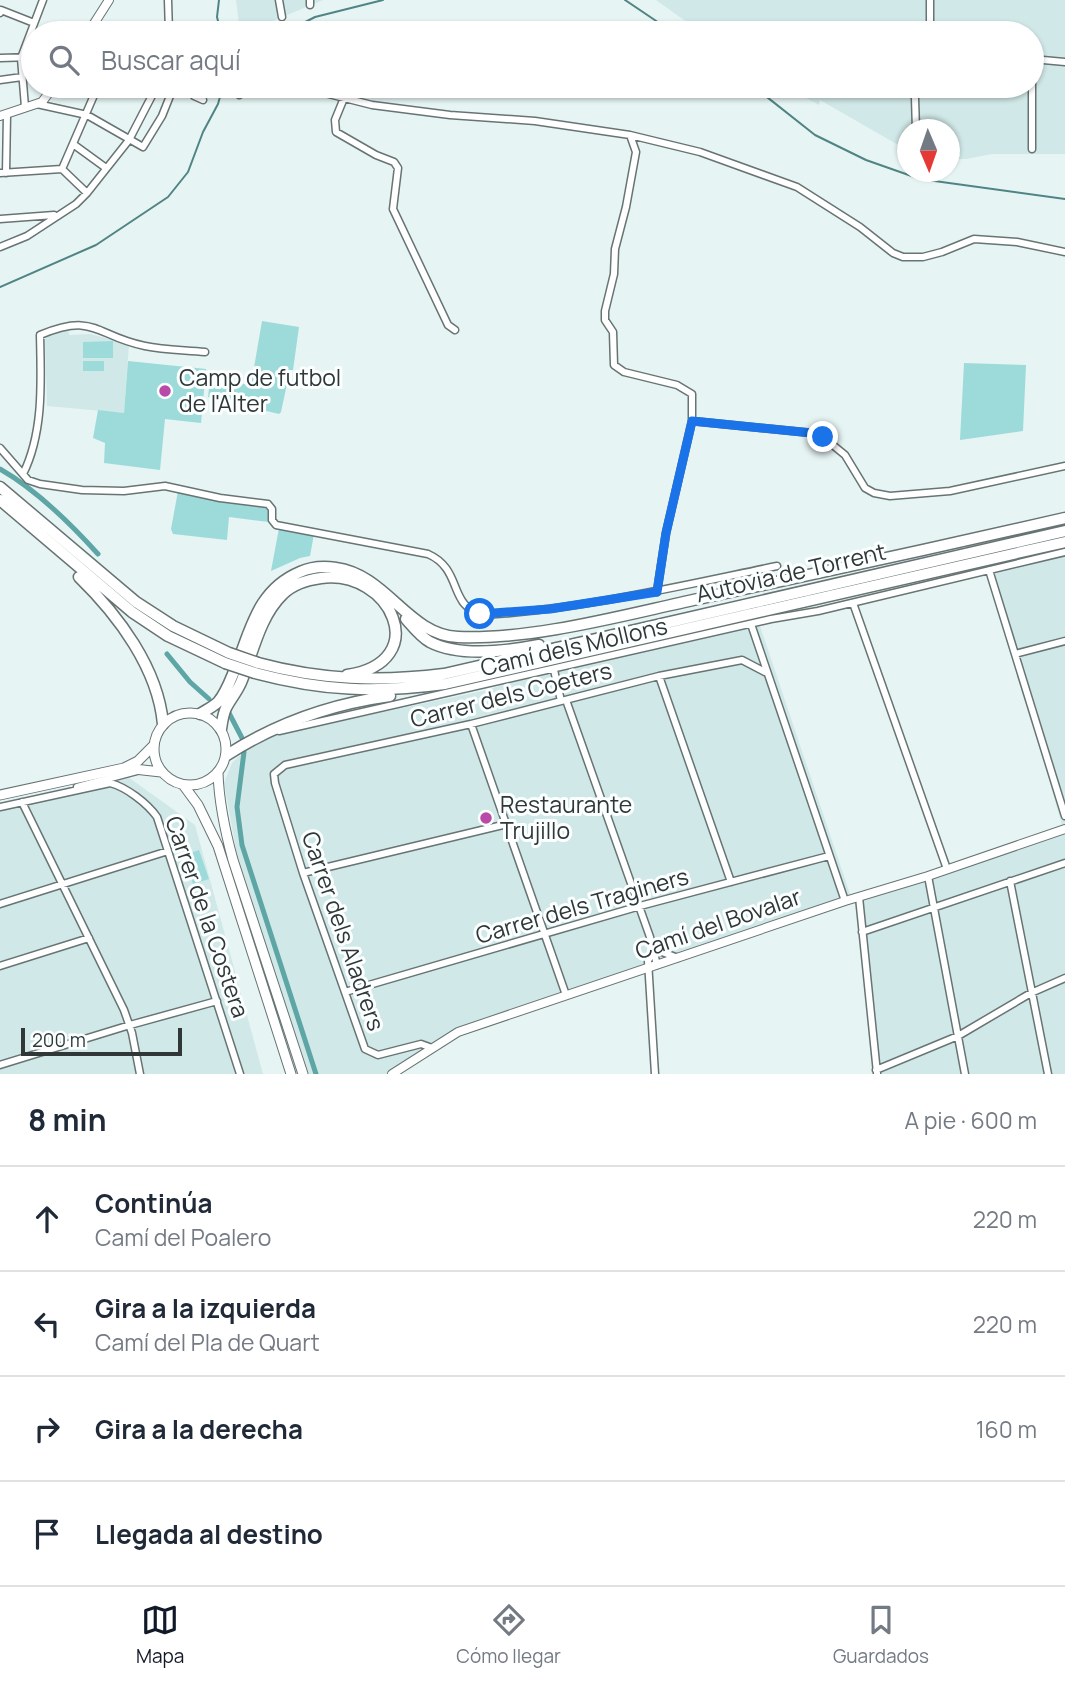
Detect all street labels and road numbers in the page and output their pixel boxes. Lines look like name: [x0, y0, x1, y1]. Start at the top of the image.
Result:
street label: Autovia de Torrent: [693, 535, 889, 609]
street label: Camí dels Mollons: [477, 609, 670, 683]
street label: Carrer dels Coeters: [407, 654, 615, 735]
street label: Carrer de la Costera: [158, 812, 257, 1022]
street label: Carrer dels Aladrers: [295, 827, 393, 1035]
street label: Carrer dels Traginers: [472, 859, 692, 951]
street label: Camí del Bovalar: [631, 880, 805, 966]

